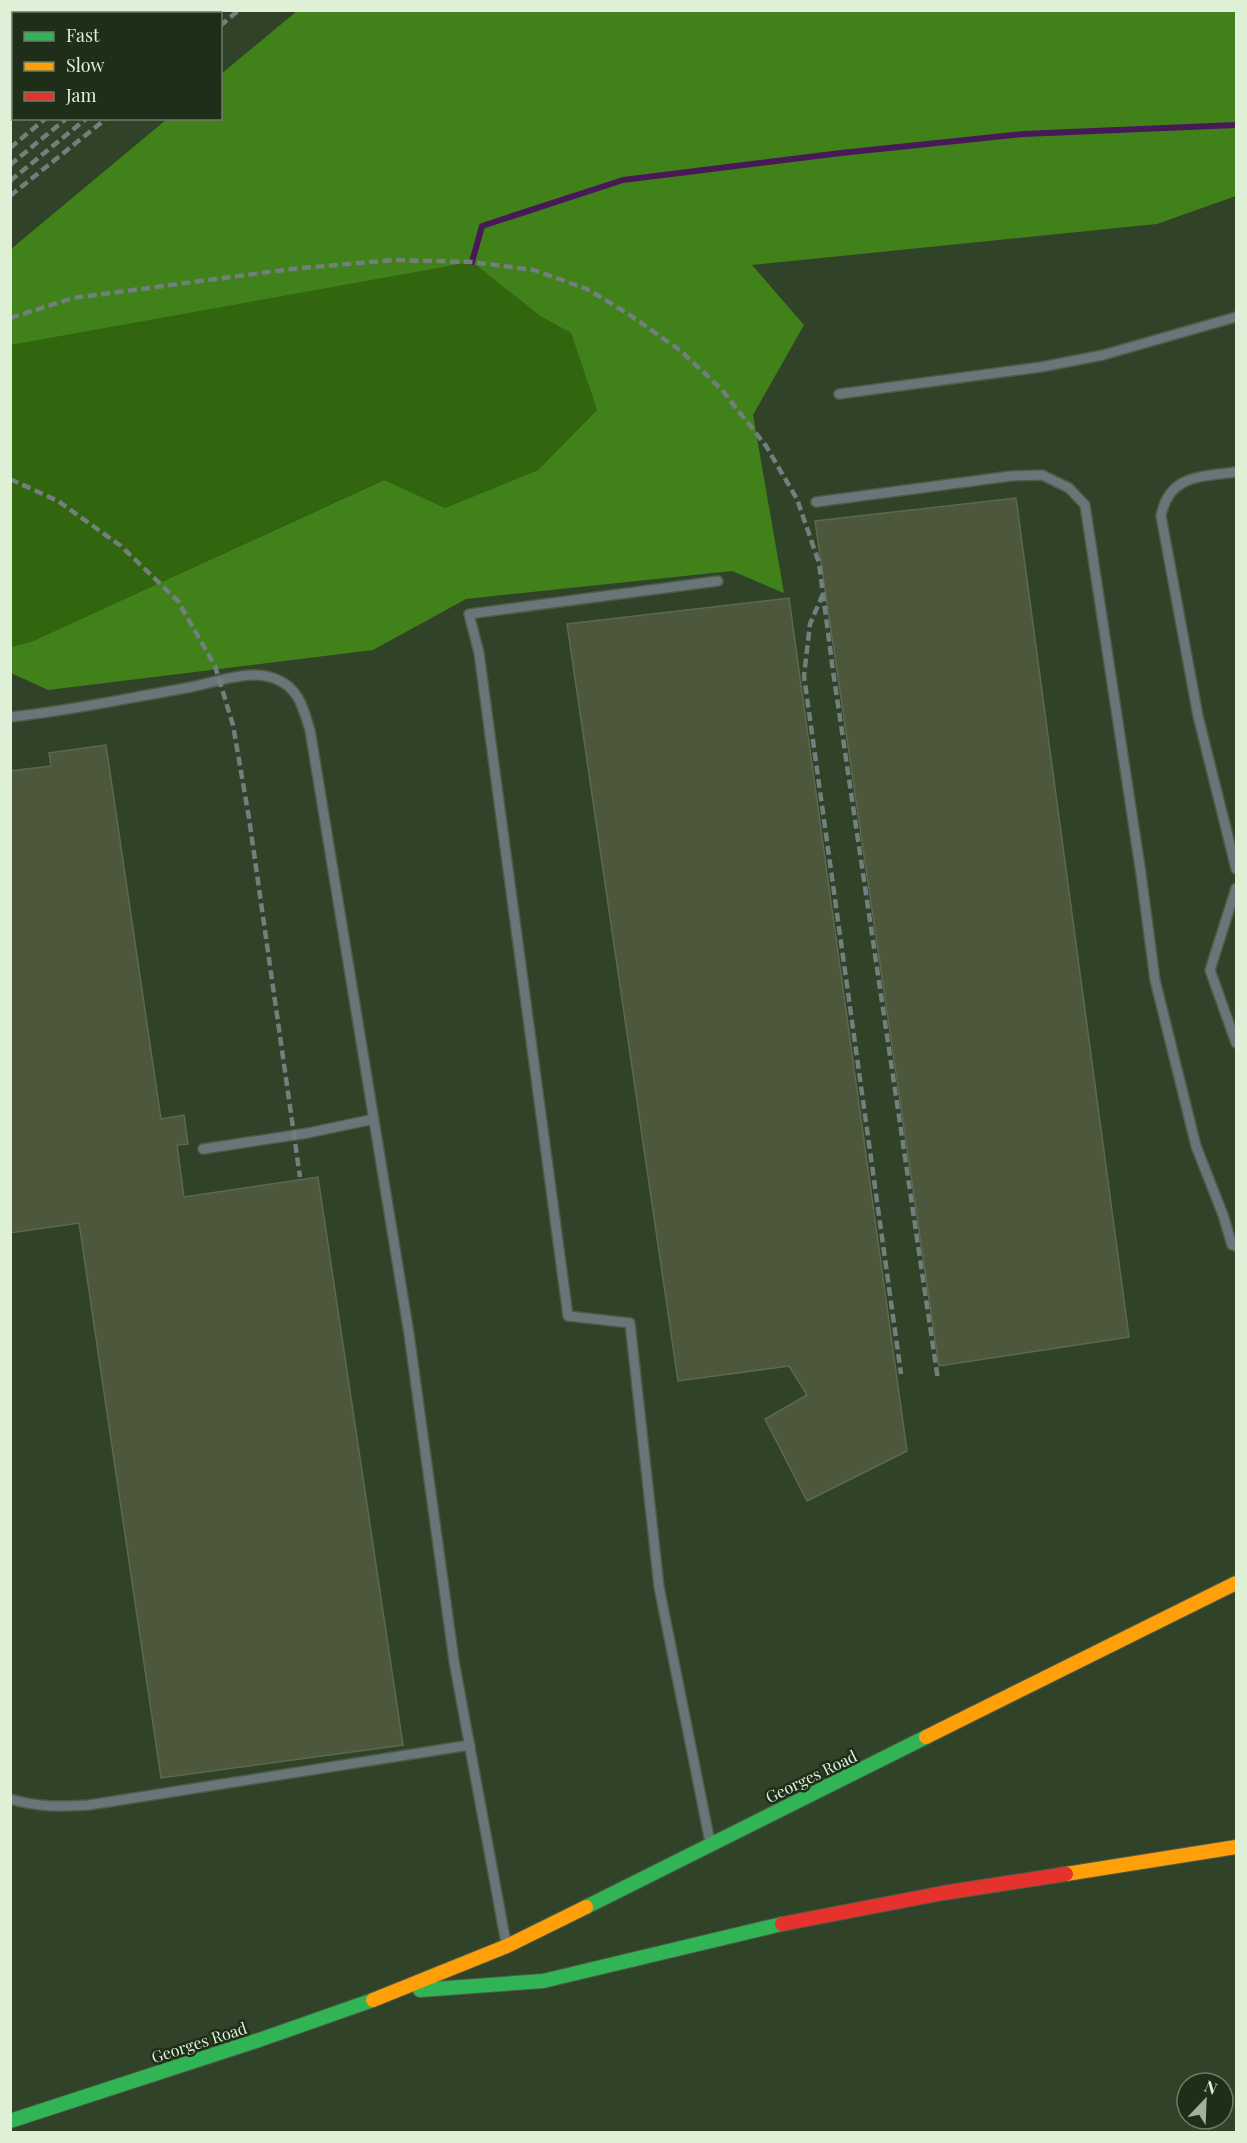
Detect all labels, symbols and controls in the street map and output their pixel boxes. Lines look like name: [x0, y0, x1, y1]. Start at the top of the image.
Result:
legend: [12, 12, 222, 120]
text: Fast: [66, 23, 100, 47]
text: Slow: [66, 53, 104, 77]
text: Jam: [65, 83, 96, 107]
street label: Georges Road: [762, 1745, 860, 1807]
street label: Georges Road: [149, 2017, 249, 2067]
north arrow: [1175, 2071, 1235, 2131]
text: N: [1202, 2075, 1221, 2099]

